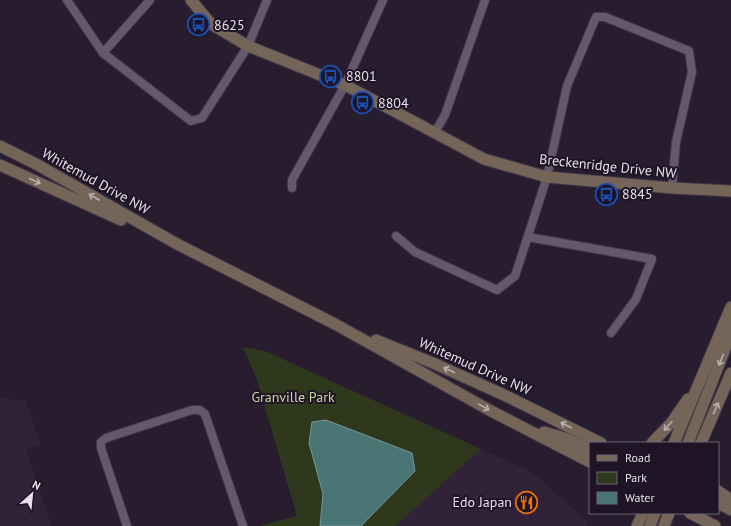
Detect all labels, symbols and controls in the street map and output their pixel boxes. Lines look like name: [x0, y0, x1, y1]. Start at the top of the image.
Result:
bus stop icon: 8625: [185, 12, 211, 38]
place label: 8625: [214, 16, 245, 34]
bus stop icon: 8801: [318, 63, 344, 89]
place label: 8801: [346, 67, 377, 85]
bus stop icon: 8804: [349, 90, 375, 116]
place label: 8804: [378, 94, 409, 112]
street label: Whitemud Drive NW: [39, 144, 154, 218]
street label: Breckenridge Drive NW: [538, 150, 678, 182]
one-way arrow: [29, 178, 41, 185]
bus stop icon: 8845: [593, 181, 619, 207]
place label: 8845: [622, 185, 653, 203]
one-way arrow: [88, 193, 100, 201]
street label: Whitemud Drive NW: [416, 333, 534, 399]
one-way arrow: [716, 354, 724, 366]
one-way arrow: [443, 365, 455, 373]
park label: Granville Park: [251, 388, 335, 406]
one-way arrow: [713, 402, 720, 414]
one-way arrow: [478, 404, 490, 411]
one-way arrow: [560, 421, 572, 428]
one-way arrow: [663, 421, 672, 431]
legend: [589, 442, 719, 514]
text: Road: [625, 450, 650, 465]
text: Park: [625, 470, 647, 485]
north arrow: [12, 474, 52, 514]
text: N: [30, 477, 43, 493]
restaurant icon: Edo Japan: [514, 489, 540, 515]
text: Water: [625, 490, 655, 505]
place label: Edo Japan: [453, 493, 512, 511]

